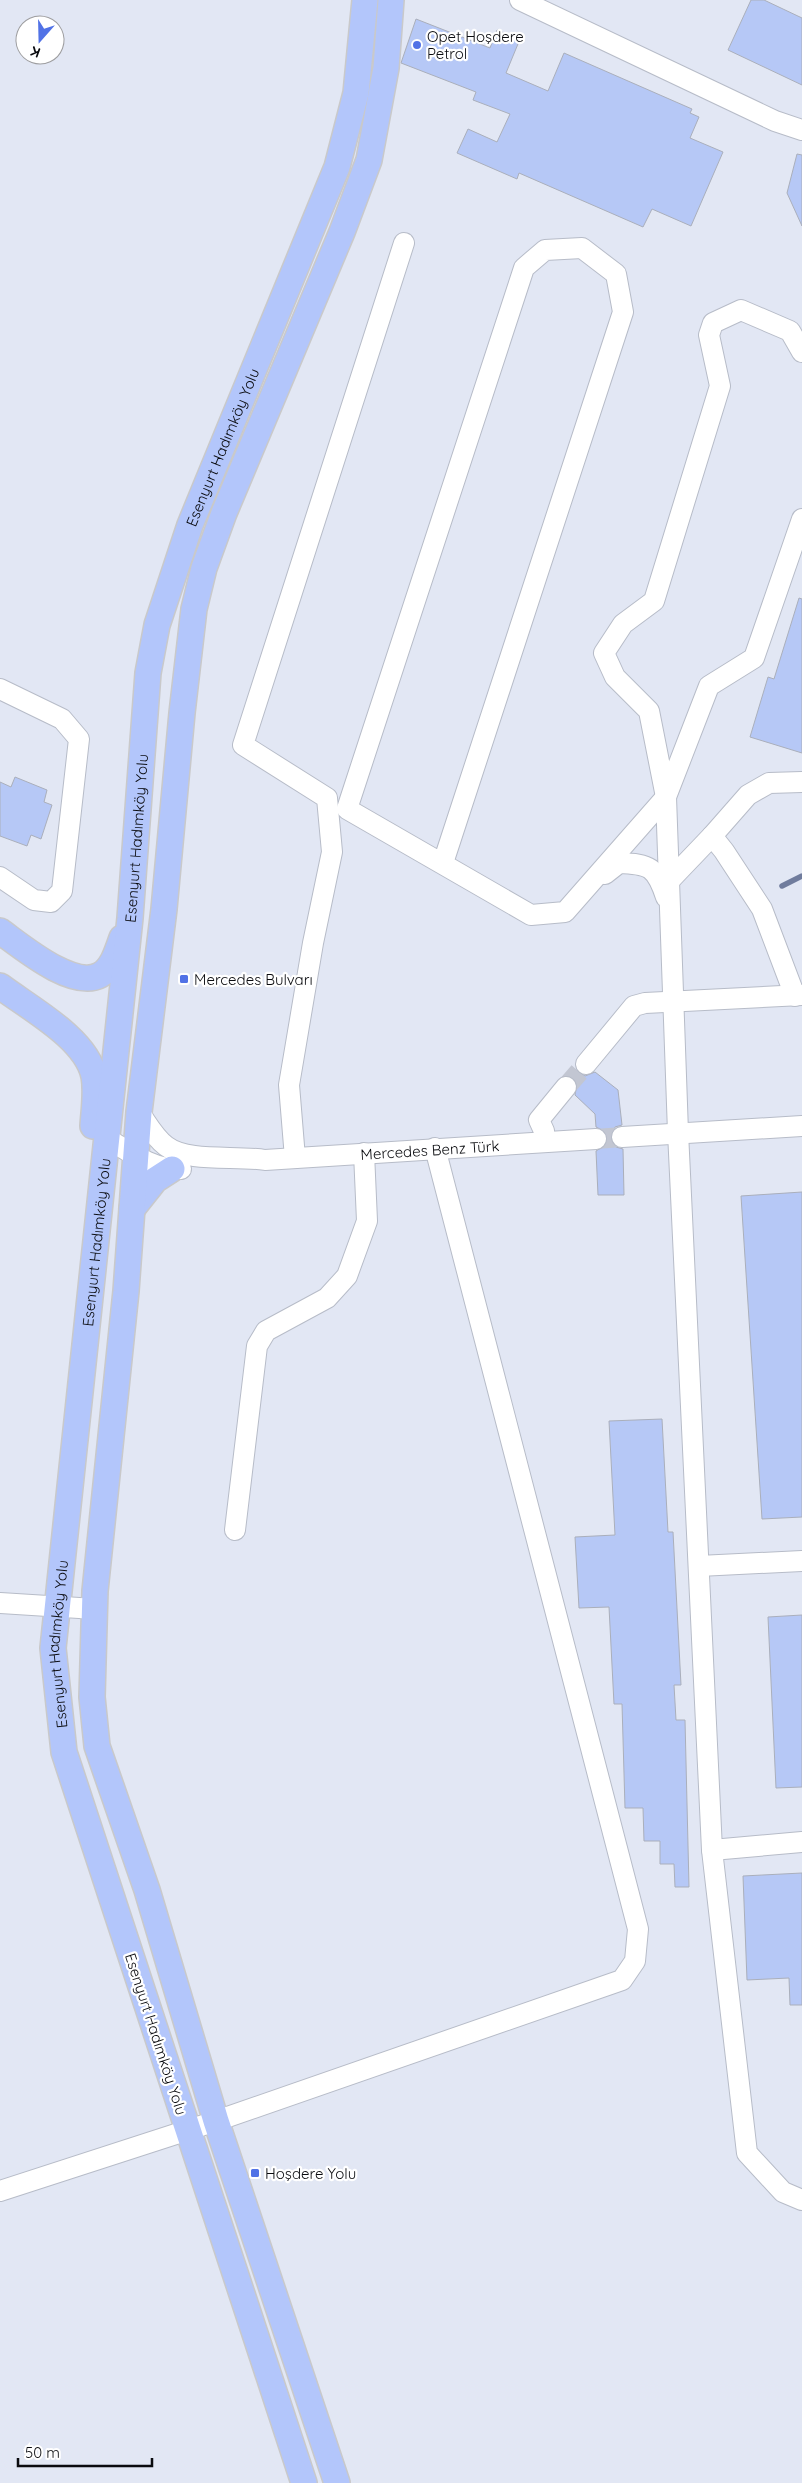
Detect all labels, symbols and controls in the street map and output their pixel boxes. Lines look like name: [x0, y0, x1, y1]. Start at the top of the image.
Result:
north arrow: [15, 15, 65, 65]
place label: Opet Hoşdere Petrol: [427, 27, 524, 63]
marker: Opet Hoşdere Petrol: [411, 39, 423, 51]
text: K: [28, 42, 43, 62]
street label: Esenyurt Hadımköy Yolu: [181, 365, 263, 529]
street label: Esenyurt Hadımköy Yolu: [120, 753, 152, 924]
place label: Mercedes Bulvarı: [194, 970, 313, 989]
marker: Mercedes Bulvarı: [178, 973, 190, 985]
street label: Mercedes Benz Türk: [360, 1136, 500, 1163]
street label: Esenyurt Hadımköy Yolu: [77, 1157, 114, 1327]
street label: Esenyurt Hadımköy Yolu: [43, 1559, 72, 1729]
street label: Esenyurt Hadımköy Yolu: [121, 1951, 191, 2117]
place label: Hoşdere Yolu: [265, 2164, 356, 2183]
marker: Hoşdere Yolu: [249, 2167, 261, 2179]
scale bar: [18, 2436, 151, 2468]
text: 50 m: [25, 2443, 60, 2462]

